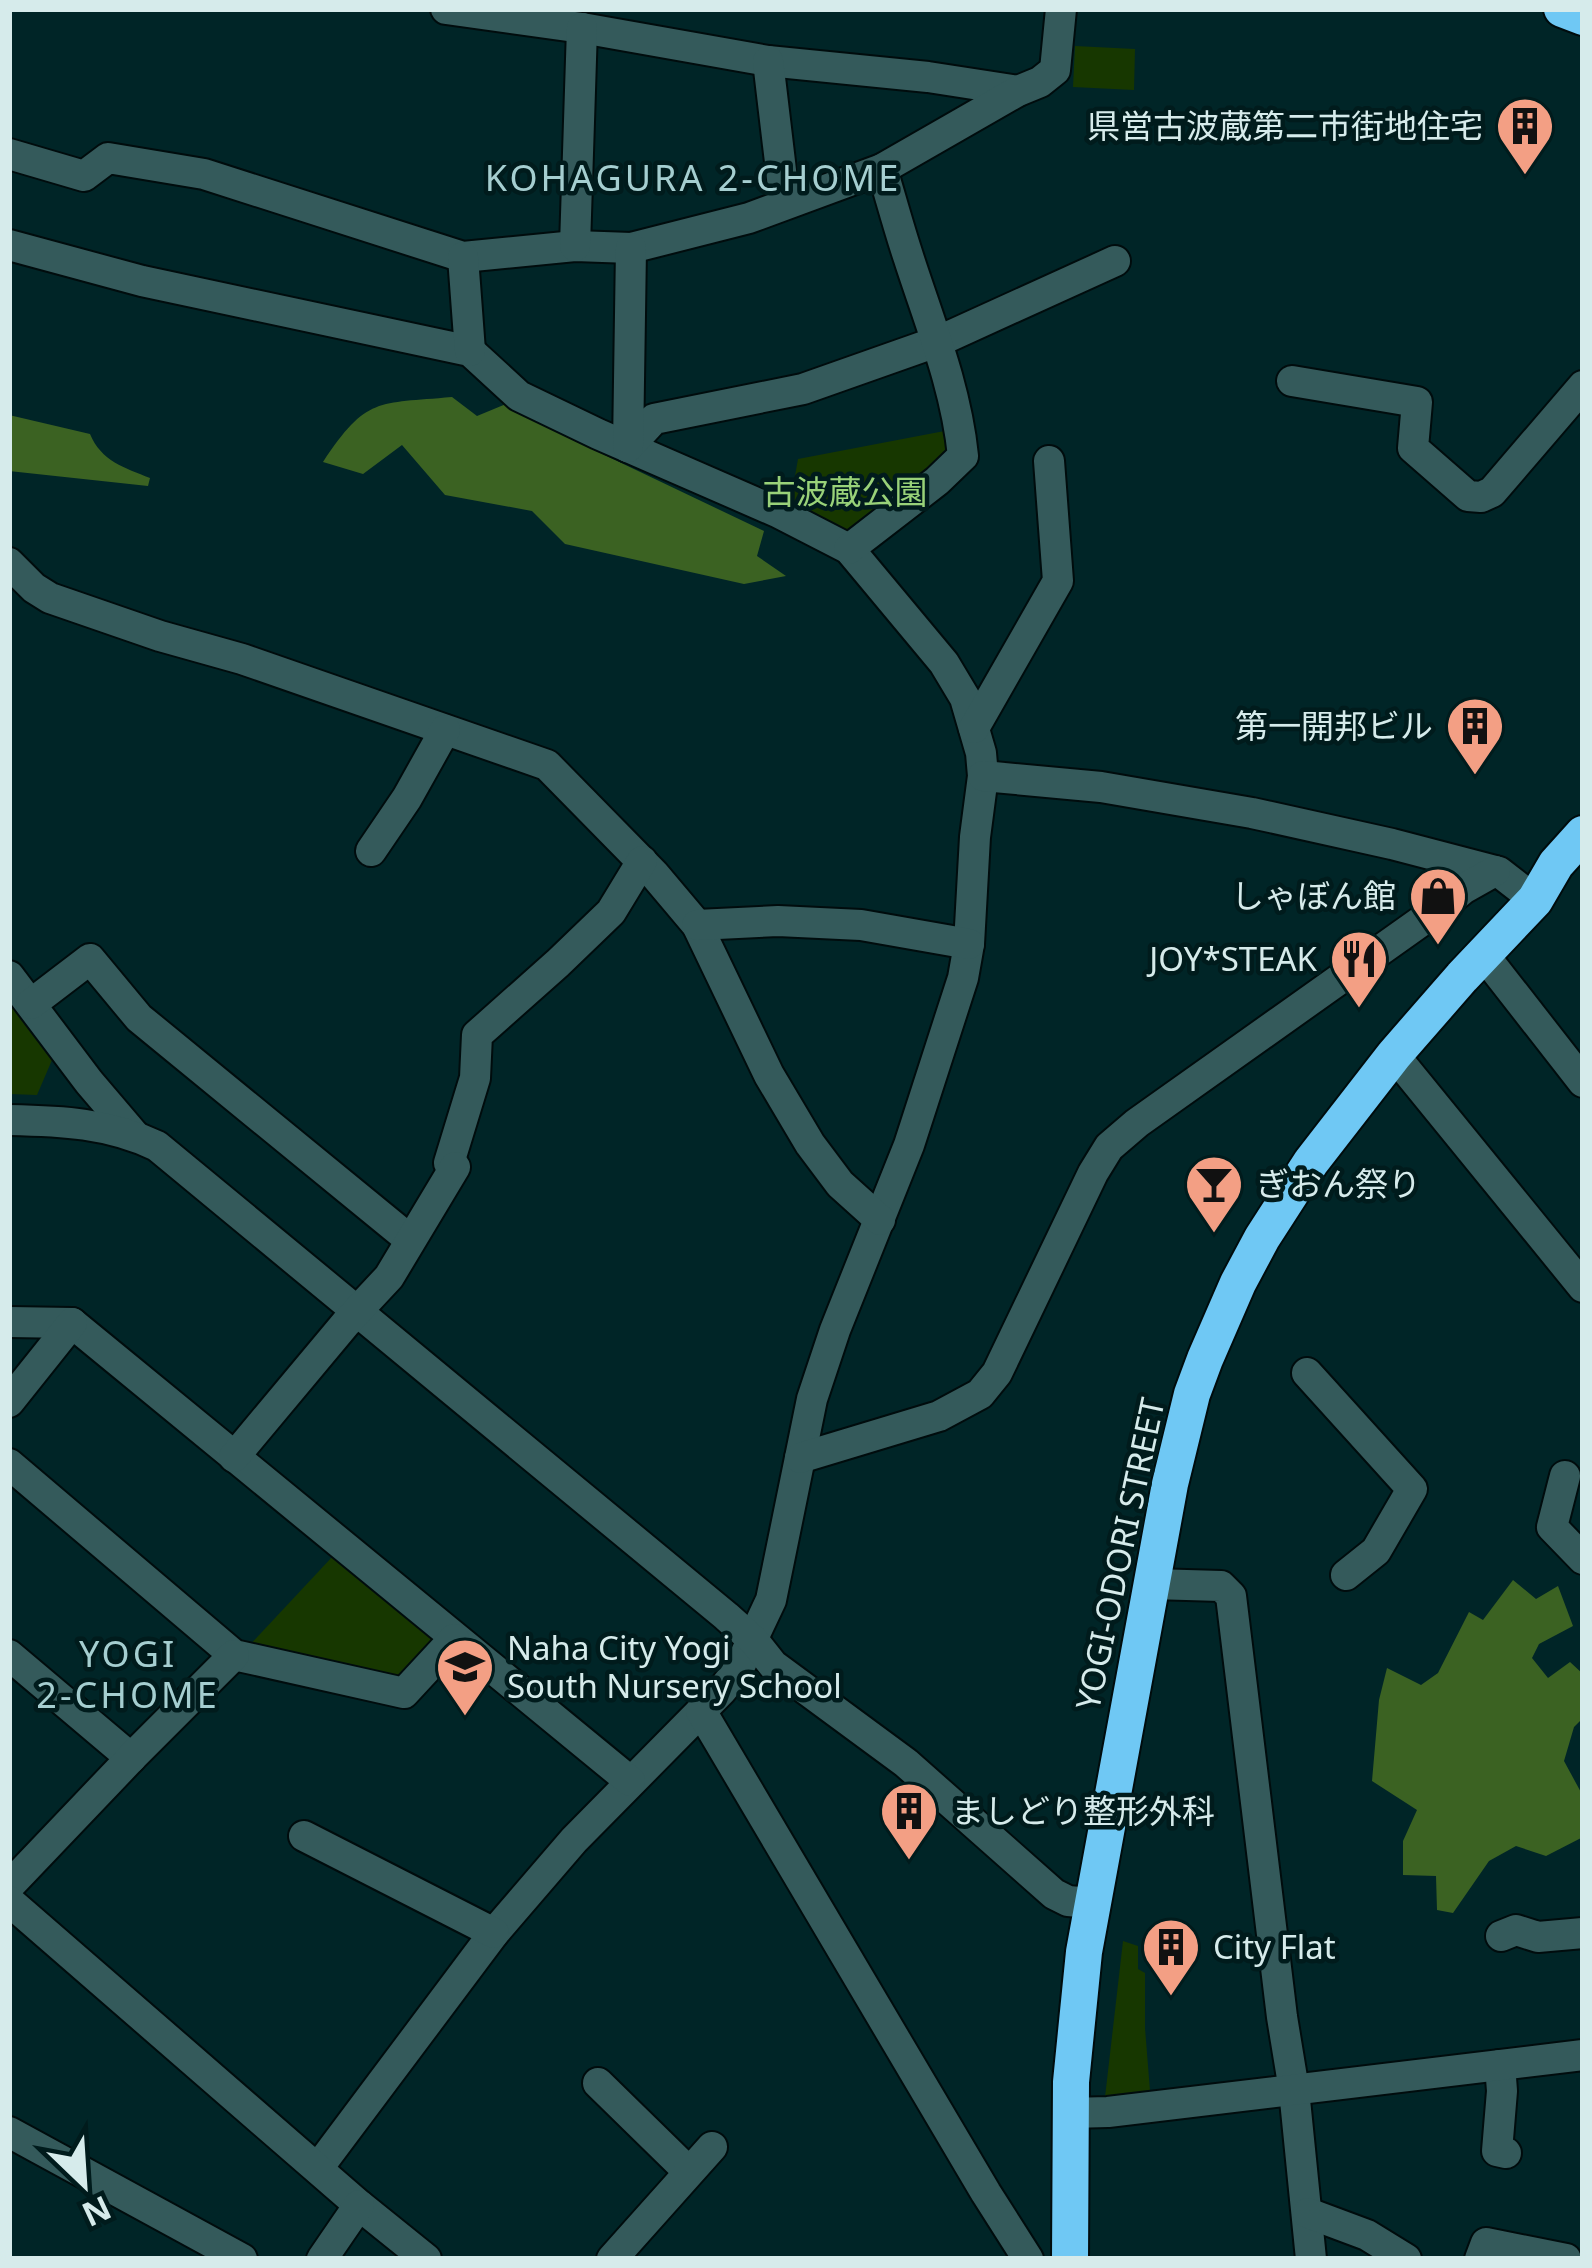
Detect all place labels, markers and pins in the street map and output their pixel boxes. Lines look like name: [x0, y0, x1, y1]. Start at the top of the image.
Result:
building icon: 県営古波蔵第二市街地住宅: [1494, 95, 1556, 177]
place label: 県営古波蔵第二市街地住宅: [1087, 103, 1483, 148]
building icon: 第一開邦ビル: [1444, 695, 1506, 777]
place label: 第一開邦ビル: [1235, 703, 1433, 748]
shop icon: しゃぼん館: [1407, 865, 1469, 947]
place label: しゃぼん館: [1231, 873, 1396, 918]
restaurant icon: JOY*STEAK: [1328, 928, 1390, 1010]
place label: JOY*STEAK: [1146, 936, 1318, 981]
bar icon: ぎおん祭り: [1183, 1153, 1245, 1235]
place label: ぎおん祭り: [1256, 1161, 1421, 1206]
place label: Naha City Yogi South Nursery School: [507, 1625, 842, 1708]
school or university icon: Naha City Yogi South Nursery School: [434, 1636, 496, 1718]
building icon: ましどり整形外科: [878, 1780, 940, 1862]
place label: ましどり整形外科: [951, 1788, 1215, 1833]
building icon: City Flat: [1140, 1916, 1202, 1998]
place label: City Flat: [1213, 1924, 1336, 1969]

